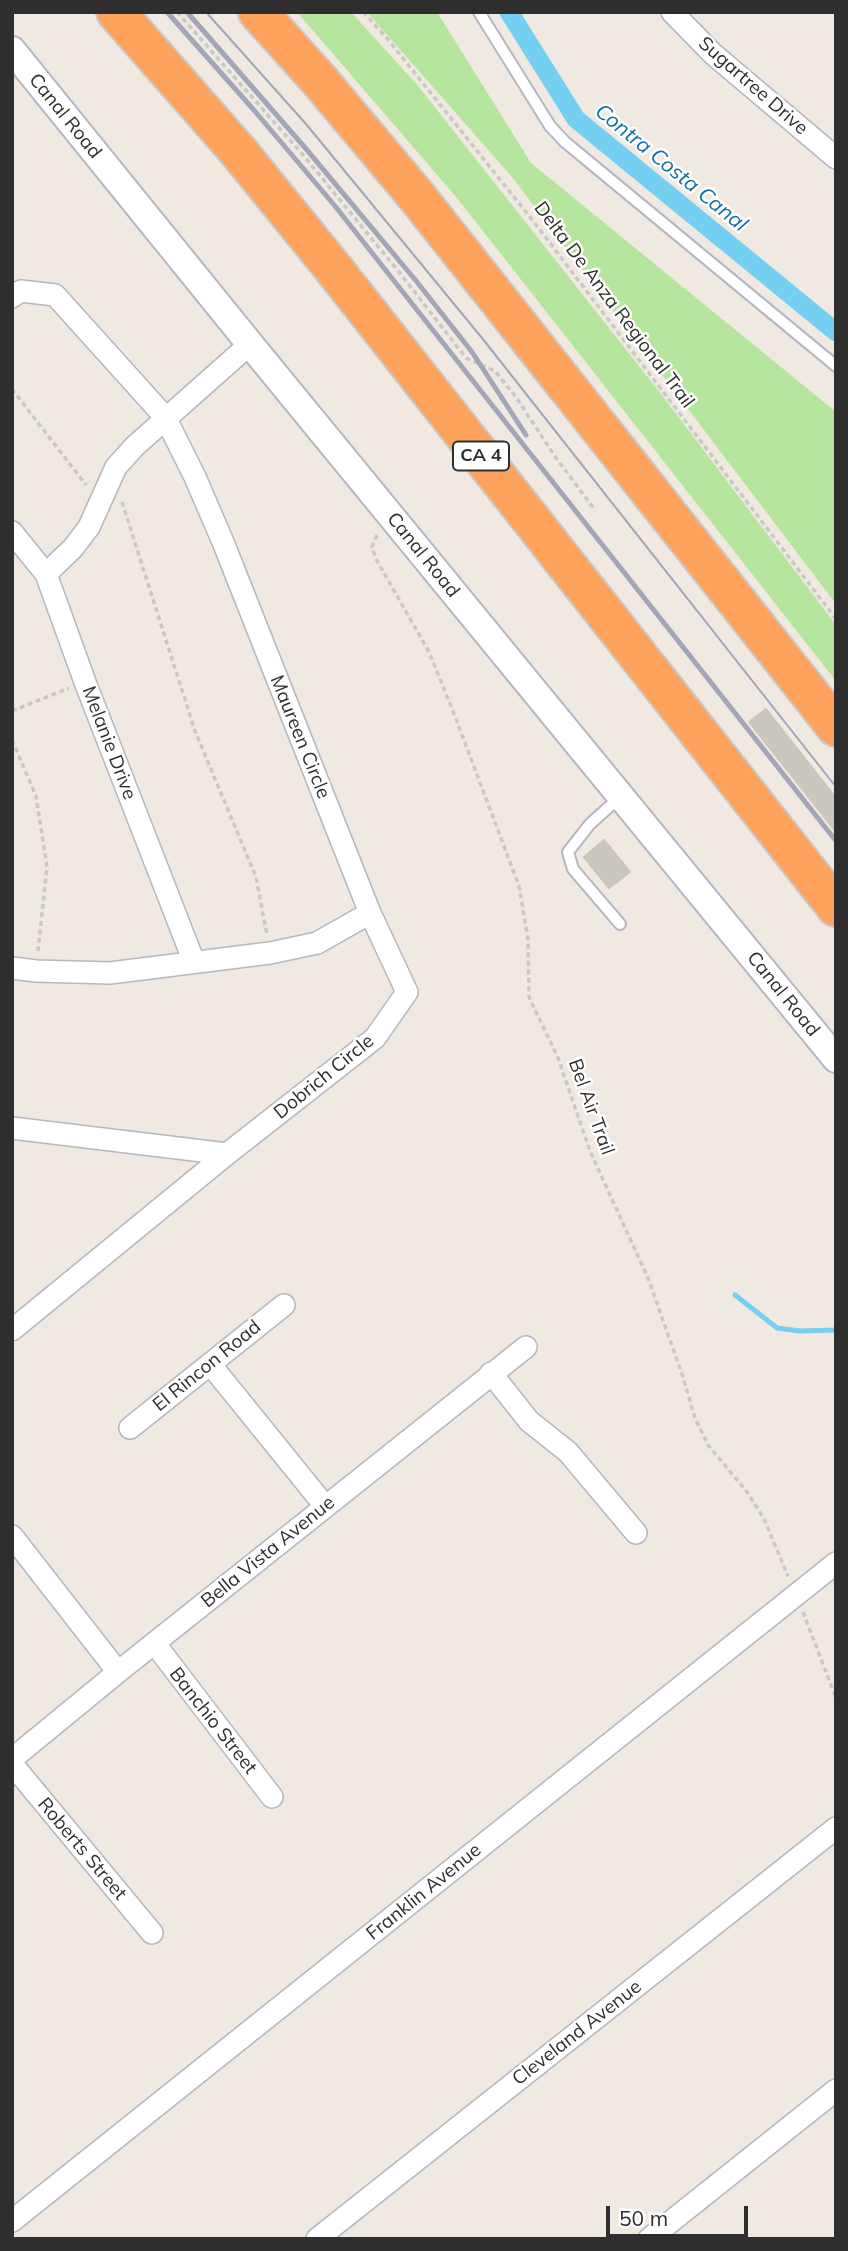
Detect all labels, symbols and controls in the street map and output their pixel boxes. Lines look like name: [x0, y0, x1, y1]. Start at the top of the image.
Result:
street label: Sugartree Drive: [693, 32, 813, 140]
street label: Canal Road: [24, 69, 106, 163]
water label: Contra Costa Canal: [590, 99, 752, 237]
street label: Delta De Anza Regional Trail: [529, 197, 699, 413]
road number: CA 4: [453, 442, 509, 470]
street label: Canal Road: [382, 508, 464, 602]
street label: Maureen Circle: [265, 672, 335, 802]
street label: Melanie Drive: [77, 683, 141, 803]
street label: Canal Road: [742, 947, 824, 1041]
street label: Dobrich Circle: [269, 1030, 379, 1124]
street label: Bel Air Trail: [563, 1056, 619, 1158]
street label: El Rincon Road: [148, 1316, 266, 1416]
street label: Bella Vista Avenue: [197, 1491, 339, 1613]
street label: Banchio Street: [164, 1663, 262, 1779]
street label: Roberts Street: [33, 1793, 131, 1905]
street label: Franklin Avenue: [362, 1839, 486, 1945]
street label: Cleveland Avenue: [508, 1975, 646, 2091]
scale bar: [610, 2192, 752, 2236]
text: 50 m: [619, 2205, 668, 2231]

